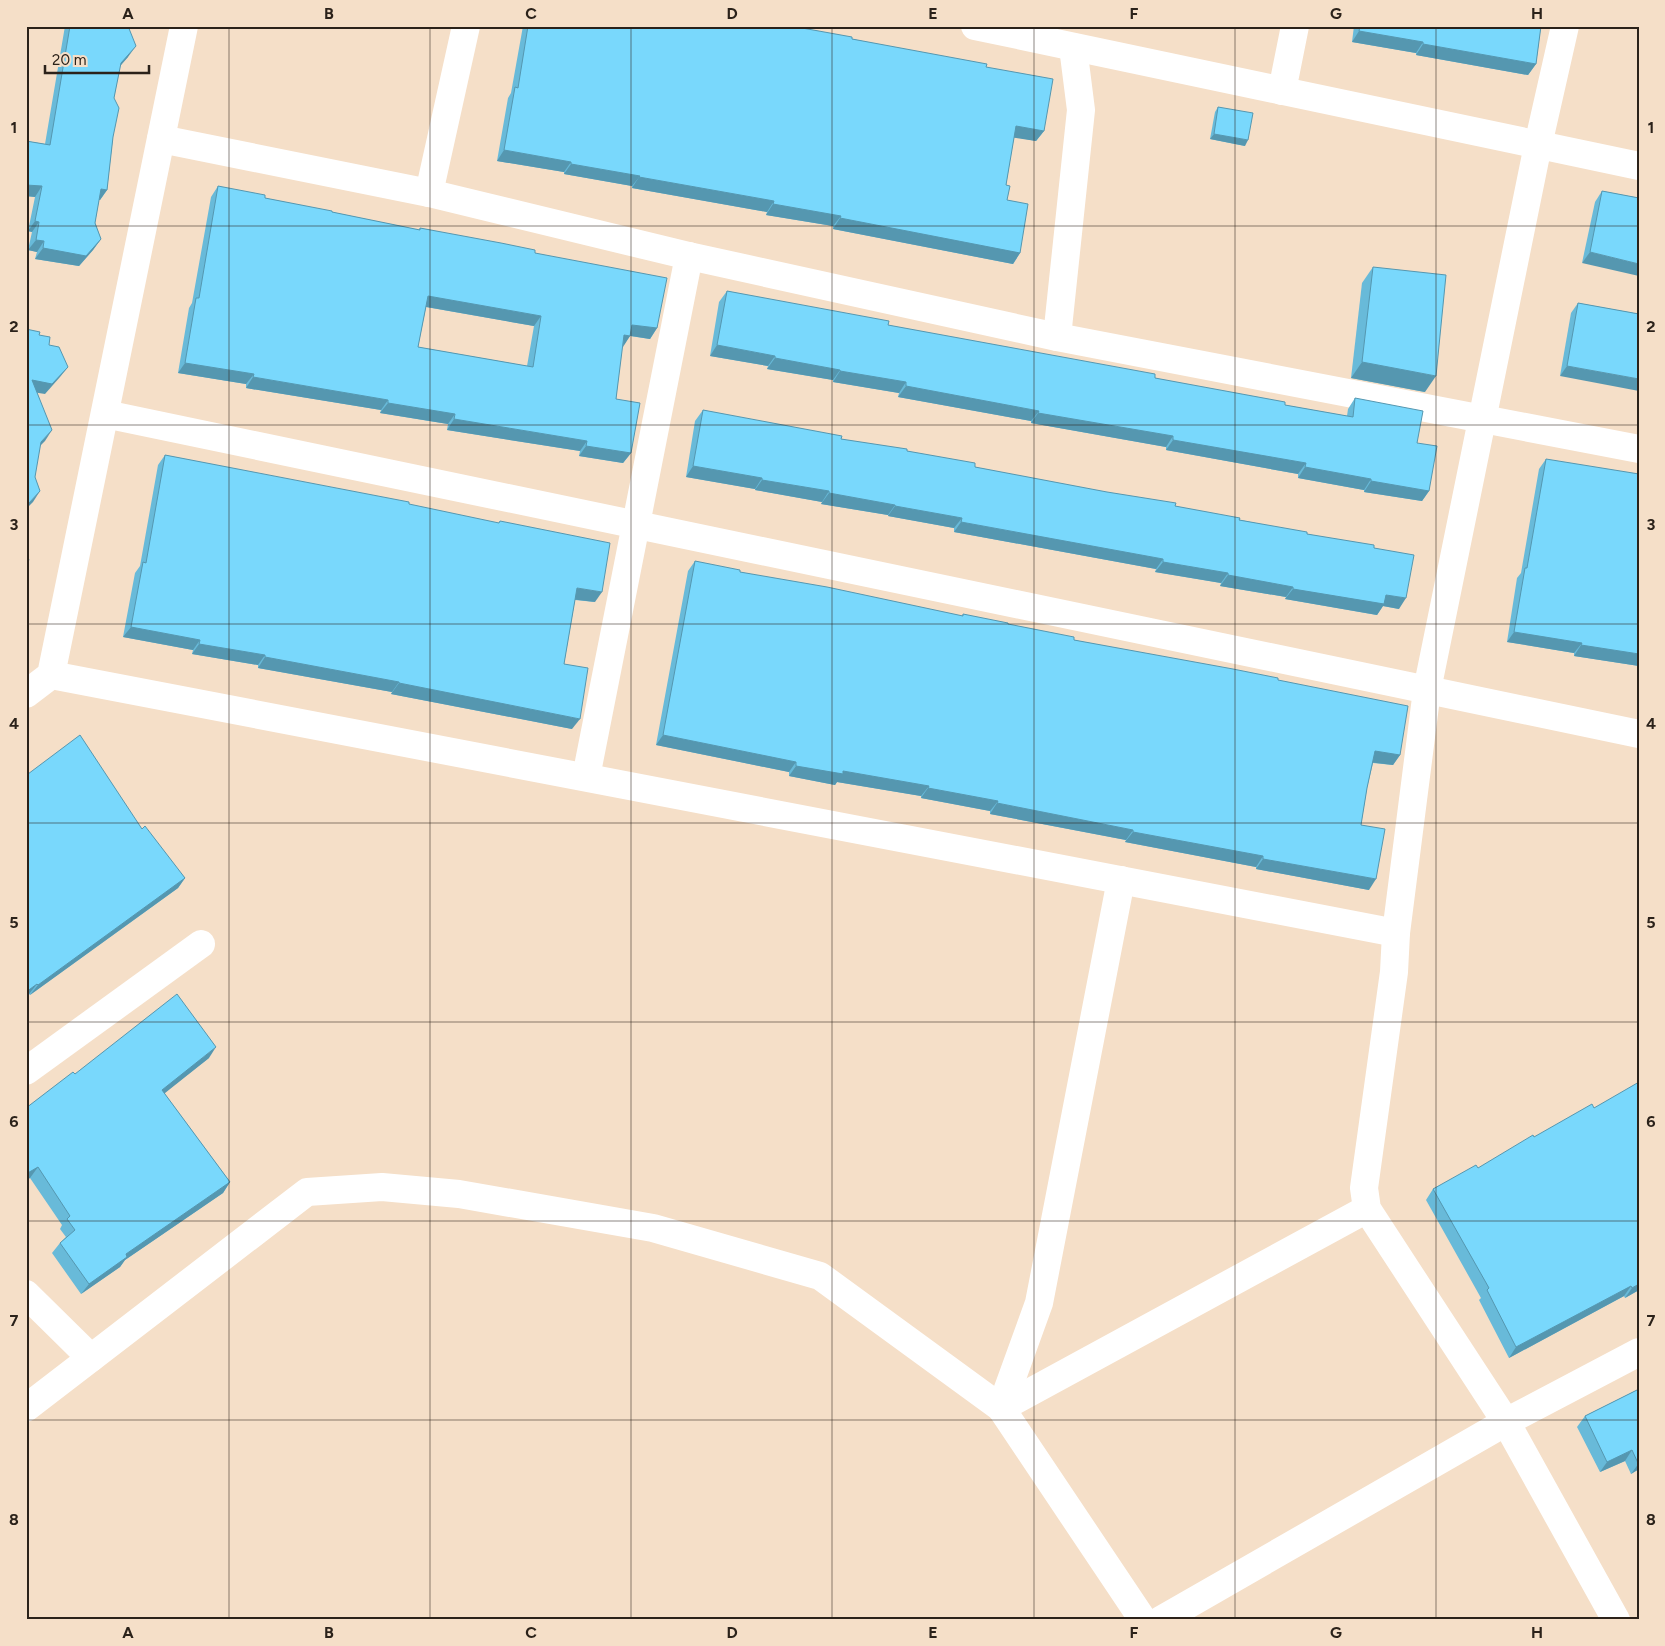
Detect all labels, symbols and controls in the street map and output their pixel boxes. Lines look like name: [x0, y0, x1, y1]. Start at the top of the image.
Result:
text: A: [122, 4, 134, 23]
text: B: [324, 4, 334, 23]
text: C: [525, 4, 537, 23]
text: D: [726, 4, 738, 23]
text: E: [928, 4, 938, 23]
text: F: [1130, 4, 1139, 23]
text: G: [1330, 4, 1342, 23]
text: H: [1531, 4, 1543, 23]
scale bar: [45, 42, 149, 74]
text: 20 m: [52, 51, 86, 69]
text: 1: [11, 118, 17, 137]
text: 1: [1648, 118, 1654, 137]
text: 2: [9, 317, 19, 336]
text: 2: [1646, 317, 1656, 336]
text: 3: [10, 515, 19, 534]
text: 3: [1647, 515, 1656, 534]
text: 4: [9, 714, 19, 733]
text: 4: [1646, 714, 1656, 733]
text: 5: [9, 913, 19, 932]
text: 5: [1646, 913, 1656, 932]
text: 6: [9, 1112, 19, 1131]
text: 6: [1646, 1112, 1656, 1131]
text: 7: [10, 1311, 19, 1330]
text: 7: [1647, 1311, 1656, 1330]
text: 8: [9, 1510, 19, 1529]
text: 8: [1646, 1510, 1656, 1529]
text: A: [122, 1623, 134, 1642]
text: B: [324, 1623, 334, 1642]
text: C: [525, 1623, 537, 1642]
text: D: [726, 1623, 738, 1642]
text: E: [928, 1623, 938, 1642]
text: F: [1130, 1623, 1139, 1642]
text: G: [1330, 1623, 1342, 1642]
text: H: [1531, 1623, 1543, 1642]

